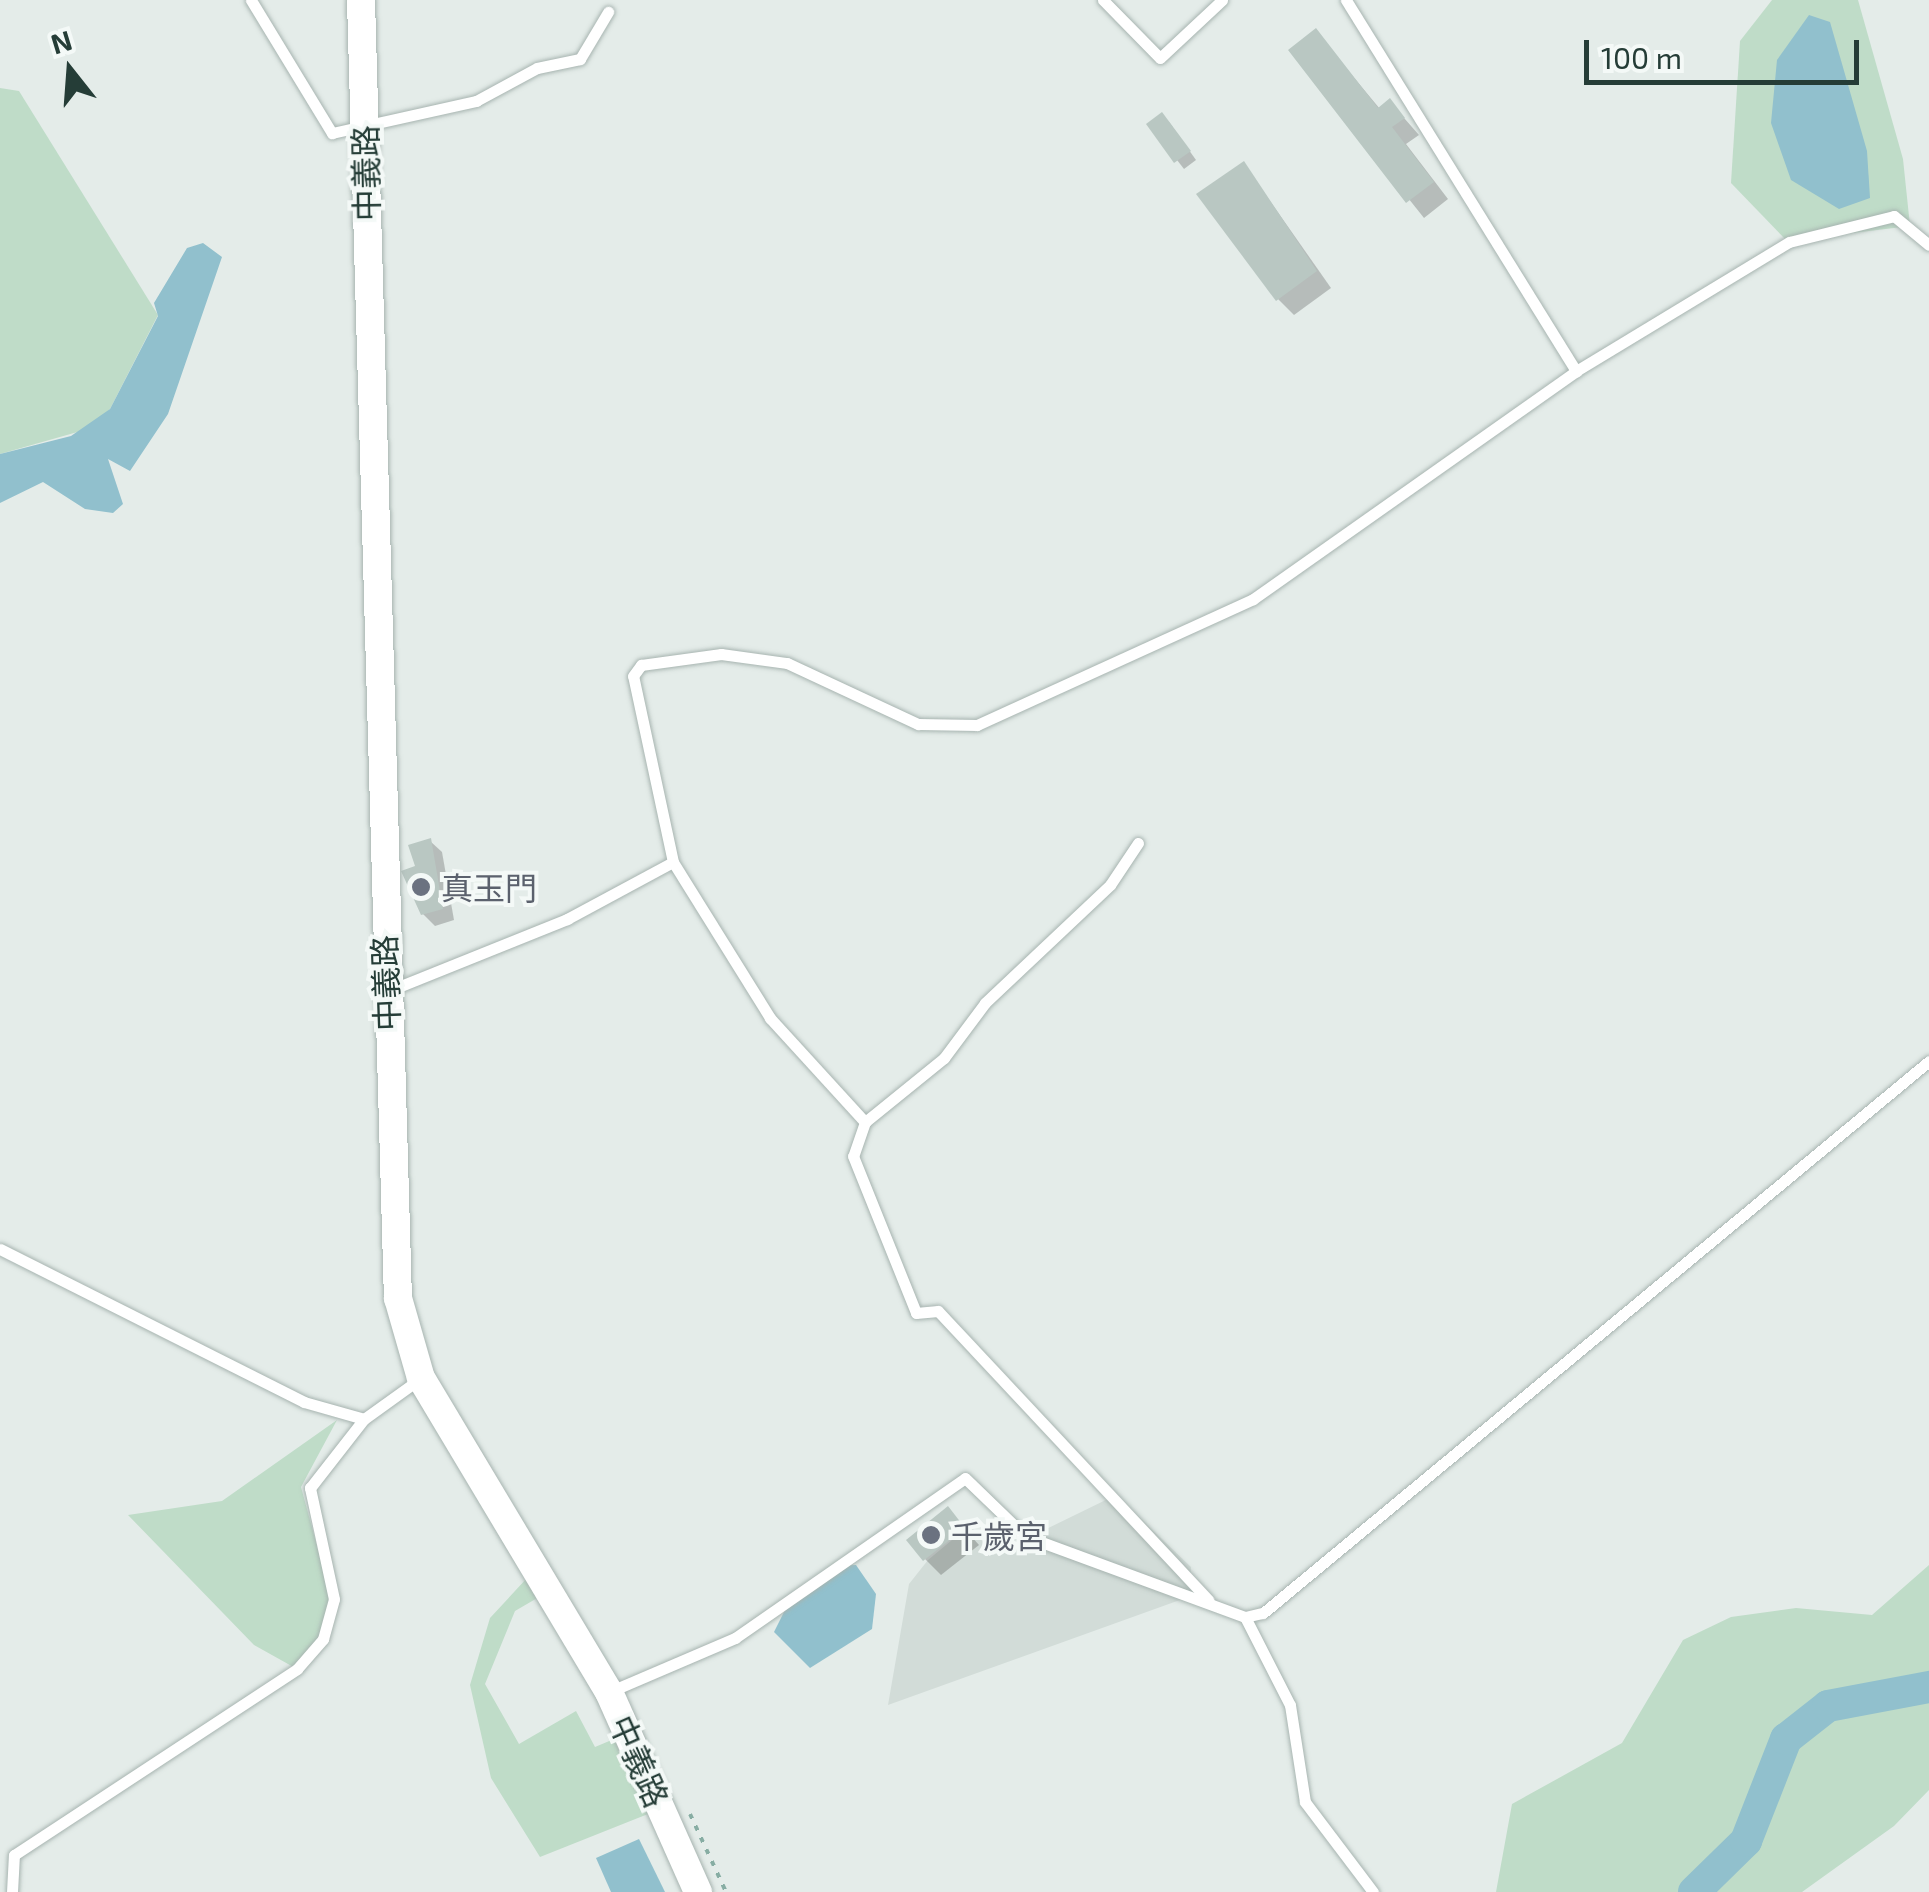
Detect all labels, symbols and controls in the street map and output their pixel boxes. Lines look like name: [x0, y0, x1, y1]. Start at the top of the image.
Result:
north arrow: [20, 20, 120, 120]
scale bar: [1589, 20, 1864, 82]
text: N: [47, 22, 76, 61]
text: 100 m: [1601, 39, 1682, 75]
street label: 中義路: [345, 125, 385, 221]
place label: 真玉門: [441, 868, 537, 906]
marker: 真玉門: [410, 876, 432, 898]
street label: 中義路: [364, 934, 406, 1032]
place label: 千歲宮: [951, 1516, 1047, 1554]
marker: 千歲宮: [920, 1524, 942, 1546]
street label: 中義路: [603, 1709, 677, 1813]

